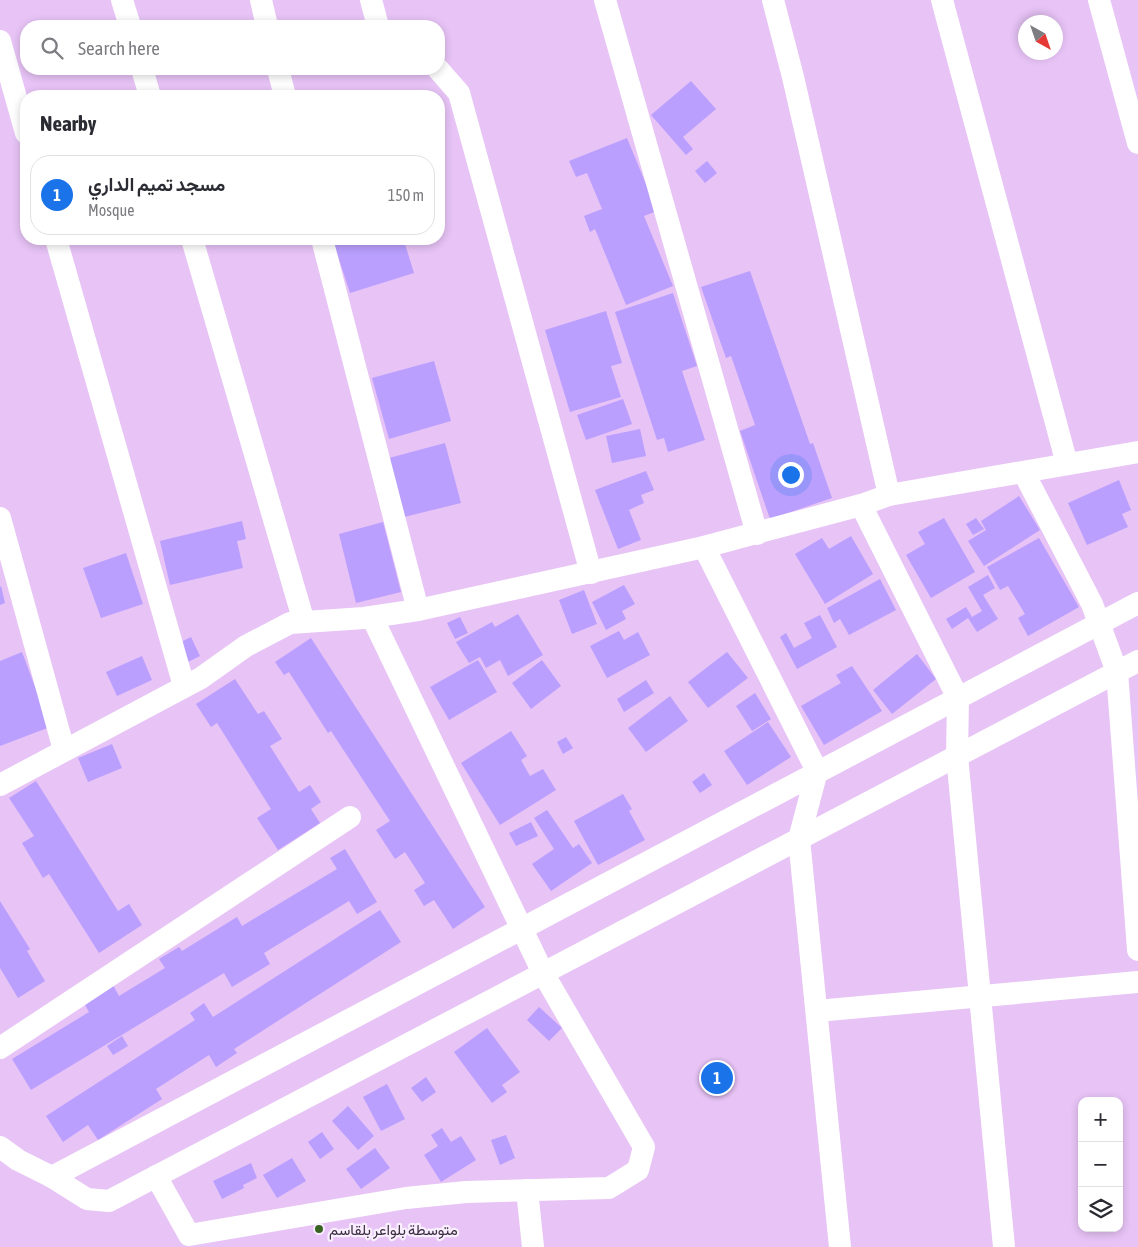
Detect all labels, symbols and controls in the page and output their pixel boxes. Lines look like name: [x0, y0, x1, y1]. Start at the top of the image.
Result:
north arrow: [1018, 15, 1063, 60]
search box: [20, 20, 445, 75]
icon: search: [38, 34, 66, 62]
text: Search here: [78, 37, 160, 59]
text: Nearby: [40, 111, 96, 135]
text: مسجد تميم الداري: [88, 173, 225, 195]
text: 1: [53, 186, 61, 204]
text: 150 m: [388, 186, 424, 204]
text: Mosque: [88, 201, 134, 219]
your location: [778, 462, 804, 488]
pin: 1: [701, 1059, 733, 1097]
map controls: [1078, 1097, 1123, 1232]
button: +: [1078, 1097, 1123, 1142]
button: −: [1078, 1142, 1123, 1187]
button: layers: [1078, 1187, 1123, 1232]
place label: متوسطة بلواعر بلقاسم: [329, 1221, 458, 1240]
marker: متوسطة بلواعر بلقاسم: [313, 1223, 325, 1235]

